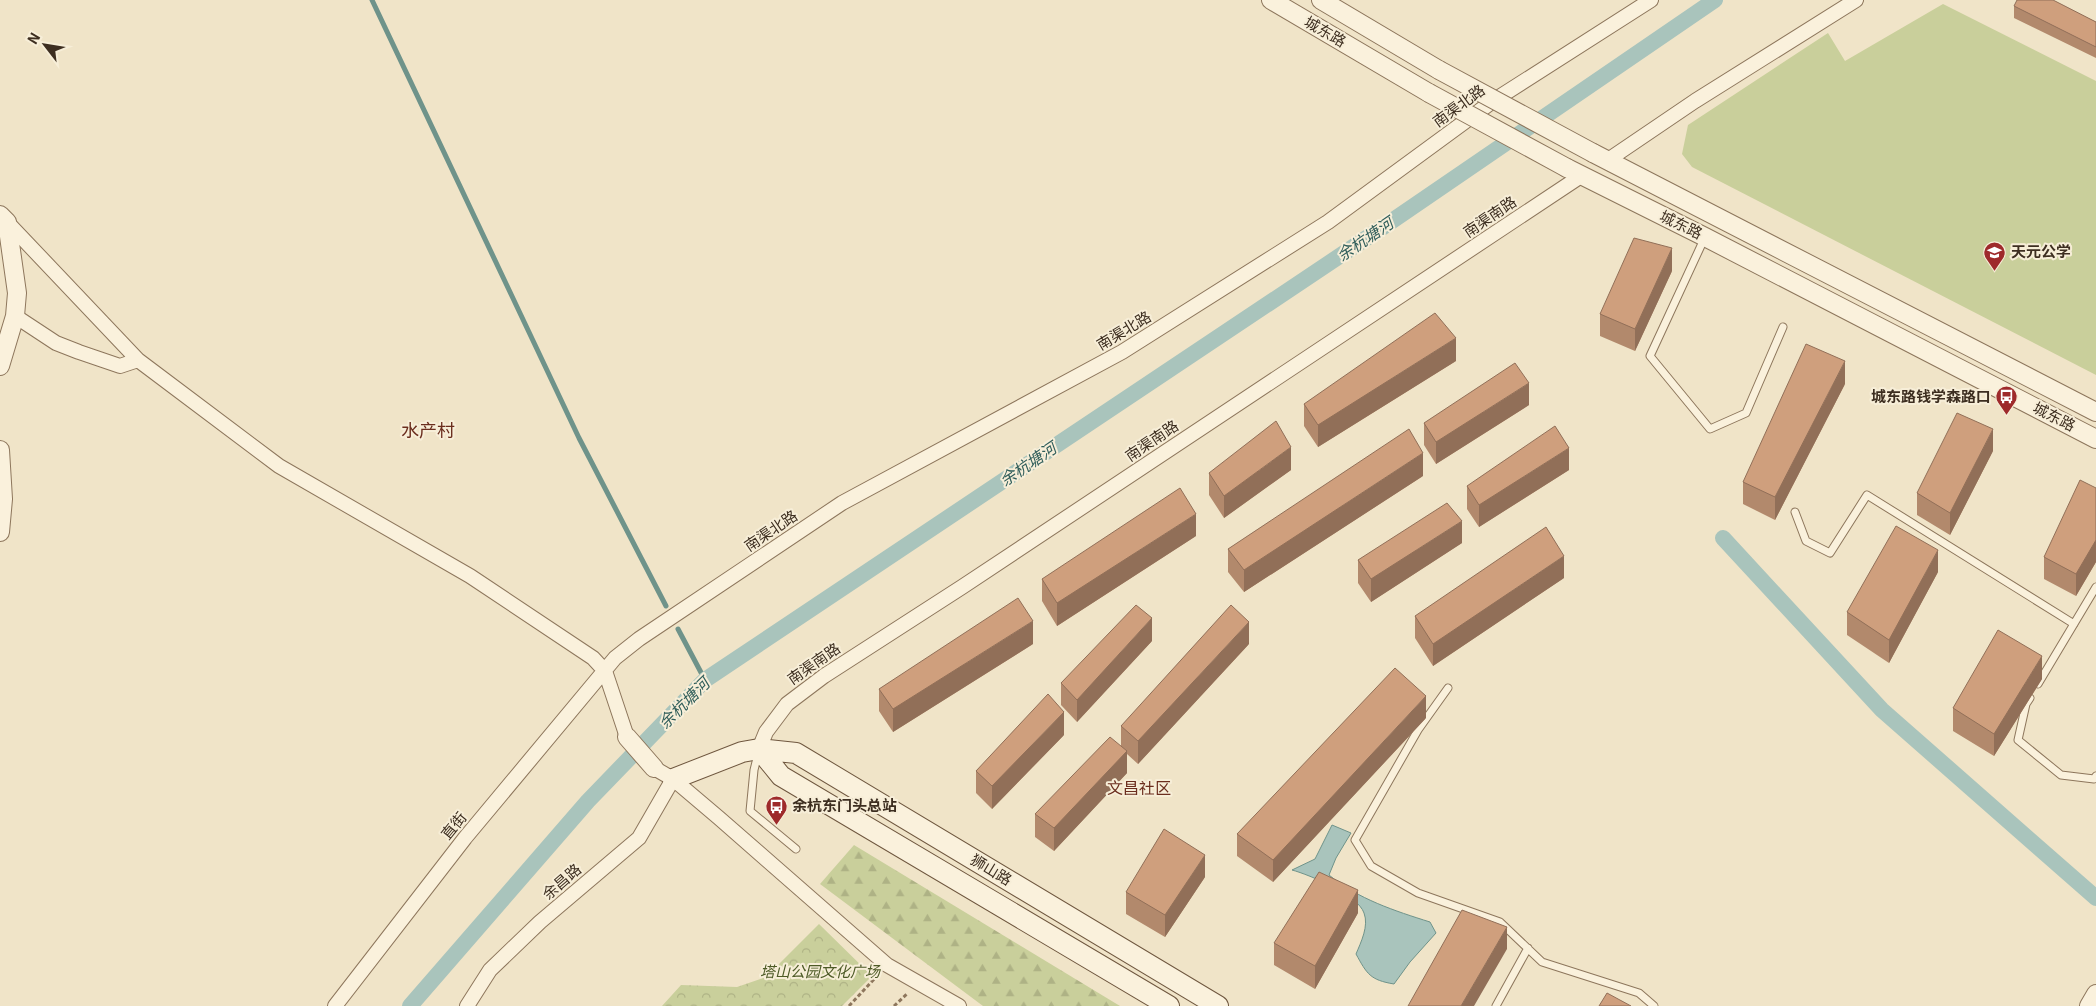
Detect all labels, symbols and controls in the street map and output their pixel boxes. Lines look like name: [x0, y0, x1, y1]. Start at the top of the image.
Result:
street label: 城东路: [1301, 10, 1350, 51]
north arrow: [20, 20, 70, 70]
text: N: [22, 28, 44, 47]
street label: 南渠北路: [1428, 79, 1489, 131]
street label: 南渠南路: [1458, 190, 1520, 241]
street label: 城东路: [1657, 204, 1706, 243]
water label: 余杭塘河: [1331, 209, 1400, 266]
school or university icon: 天元公学: [1983, 240, 2007, 271]
place label: 天元公学: [2011, 240, 2071, 261]
street label: 南渠北路: [1092, 305, 1154, 354]
place label: 城东路钱学森路口: [1871, 385, 1991, 406]
bus stop icon: 城东路钱学森路口: [1995, 385, 2019, 416]
street label: 城东路: [2030, 396, 2080, 435]
street label: 南渠南路: [1120, 414, 1182, 465]
district label: 水产村: [401, 416, 455, 442]
water label: 余杭塘河: [994, 434, 1063, 491]
street label: 南渠北路: [739, 504, 801, 555]
street label: 南渠南路: [783, 637, 844, 689]
water label: 余杭塘河: [652, 669, 717, 733]
district label: 文昌社区: [1107, 775, 1171, 799]
bus stop icon: 余杭东门头总站: [764, 794, 788, 825]
place label: 余杭东门头总站: [792, 794, 897, 815]
street label: 直街: [435, 807, 470, 843]
street label: 狮山路: [967, 848, 1016, 889]
street label: 余昌路: [537, 858, 585, 904]
park label: 塔山公园文化广场: [760, 960, 882, 981]

